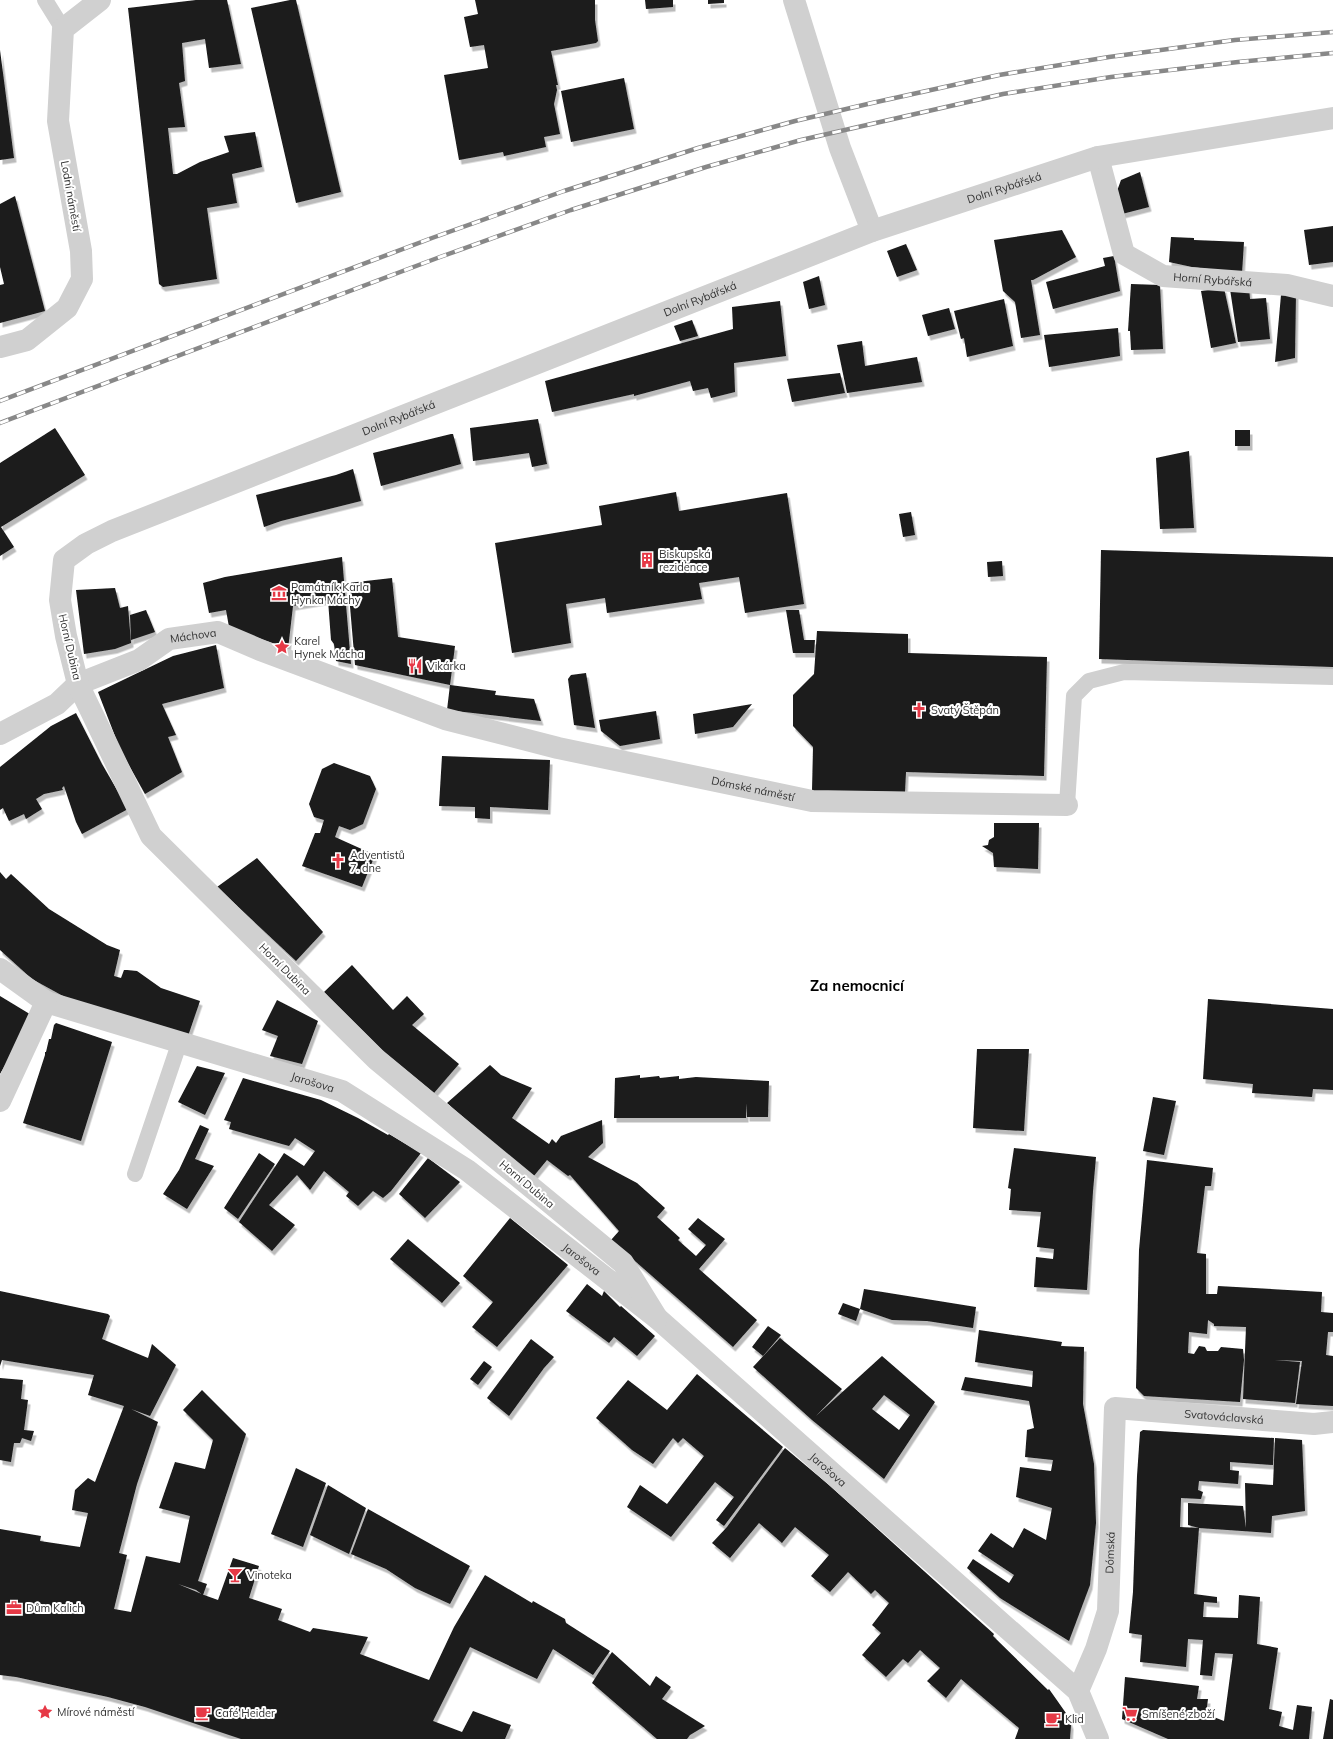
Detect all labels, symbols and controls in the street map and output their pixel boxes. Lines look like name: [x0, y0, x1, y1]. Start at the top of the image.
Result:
street label: Lodní náměstí: [58, 160, 84, 234]
street label: Dolní Rybářská: [965, 169, 1043, 206]
street label: Horní Rybářská: [1173, 270, 1253, 289]
street label: Dolní Rybářská: [661, 278, 739, 320]
street label: Dolní Rybářská: [360, 397, 437, 439]
place label: Biskupská rezidence: [659, 547, 711, 574]
building icon: Biskupská rezidence: [638, 551, 656, 569]
place label: Památník Karla Hynka Máchy: [291, 580, 369, 607]
museum icon: Památník Karla Hynka Máchy: [270, 584, 288, 602]
street label: Horní Dubina: [56, 613, 84, 681]
street label: Máchova: [169, 625, 217, 646]
place label: Karel Hynek Mácha: [294, 634, 364, 661]
place icon: Karel Hynek Mácha: [273, 638, 291, 656]
restaurant icon: Vikárka: [406, 657, 424, 675]
place label: Vikárka: [427, 659, 466, 673]
church icon: Svatý Štěpán: [910, 701, 928, 719]
place label: Svatý Štěpán: [931, 703, 999, 717]
street label: Dómské náměstí: [710, 773, 797, 804]
place label: Adventistů 7. dne: [350, 848, 405, 875]
church icon: Adventistů 7. dne: [329, 852, 347, 870]
street label: Horní Dubina: [256, 940, 314, 998]
district label: Za nemocnicí: [810, 976, 905, 995]
street label: Jarošova: [289, 1069, 336, 1095]
street label: Horní Dubina: [497, 1157, 557, 1211]
street label: Jarošova: [560, 1240, 604, 1279]
street label: Svatováclavská: [1184, 1407, 1264, 1427]
street label: Jarošova: [807, 1450, 849, 1490]
street label: Dómská: [1102, 1531, 1118, 1574]
bar icon: Vinoteka: [226, 1566, 244, 1584]
place label: Vinoteka: [247, 1568, 292, 1582]
office icon: Dům Kalich: [5, 1599, 23, 1617]
place label: Dům Kalich: [26, 1601, 84, 1615]
place icon: Mírové náměstí: [36, 1703, 54, 1721]
cafe icon: Café Heider: [194, 1704, 212, 1722]
place label: Mírové náměstí: [57, 1705, 136, 1719]
supermarket icon: Smíšené zboží: [1121, 1705, 1139, 1723]
place label: Café Heider: [215, 1706, 275, 1720]
place label: Smíšené zboží: [1142, 1707, 1216, 1721]
cafe icon: Klid: [1044, 1710, 1062, 1728]
place label: Klid: [1065, 1712, 1084, 1726]

